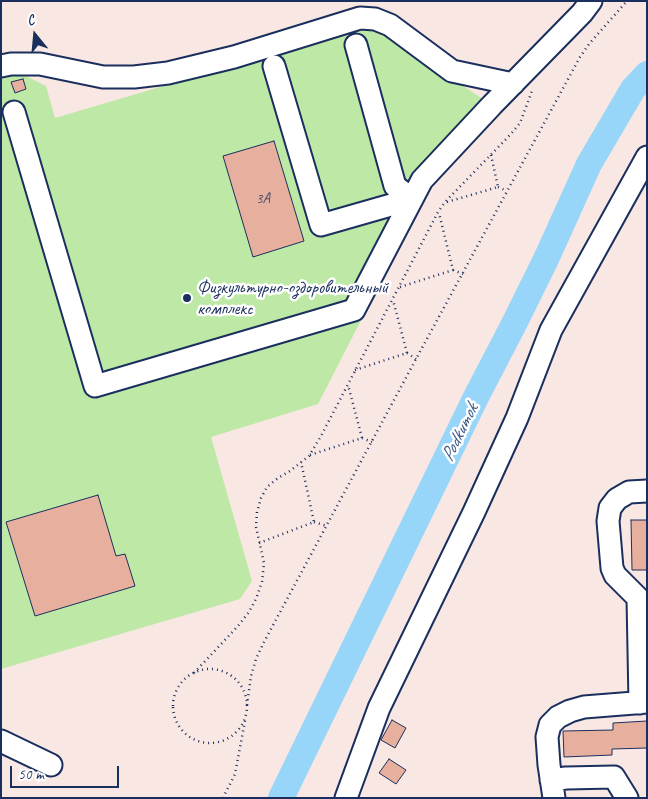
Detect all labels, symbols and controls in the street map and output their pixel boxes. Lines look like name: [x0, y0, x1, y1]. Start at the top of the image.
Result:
north arrow: [10, 10, 60, 60]
text: С: [25, 11, 36, 29]
house number: 3А: [256, 190, 270, 208]
place label: Физкультурно-оздоровительный комплекс: [197, 277, 388, 320]
marker: Физкультурно-оздоровительный комплекс: [181, 292, 193, 304]
water label: Podkumok: [436, 401, 484, 465]
scale bar: [12, 756, 121, 788]
text: 50 m: [18, 765, 44, 784]

